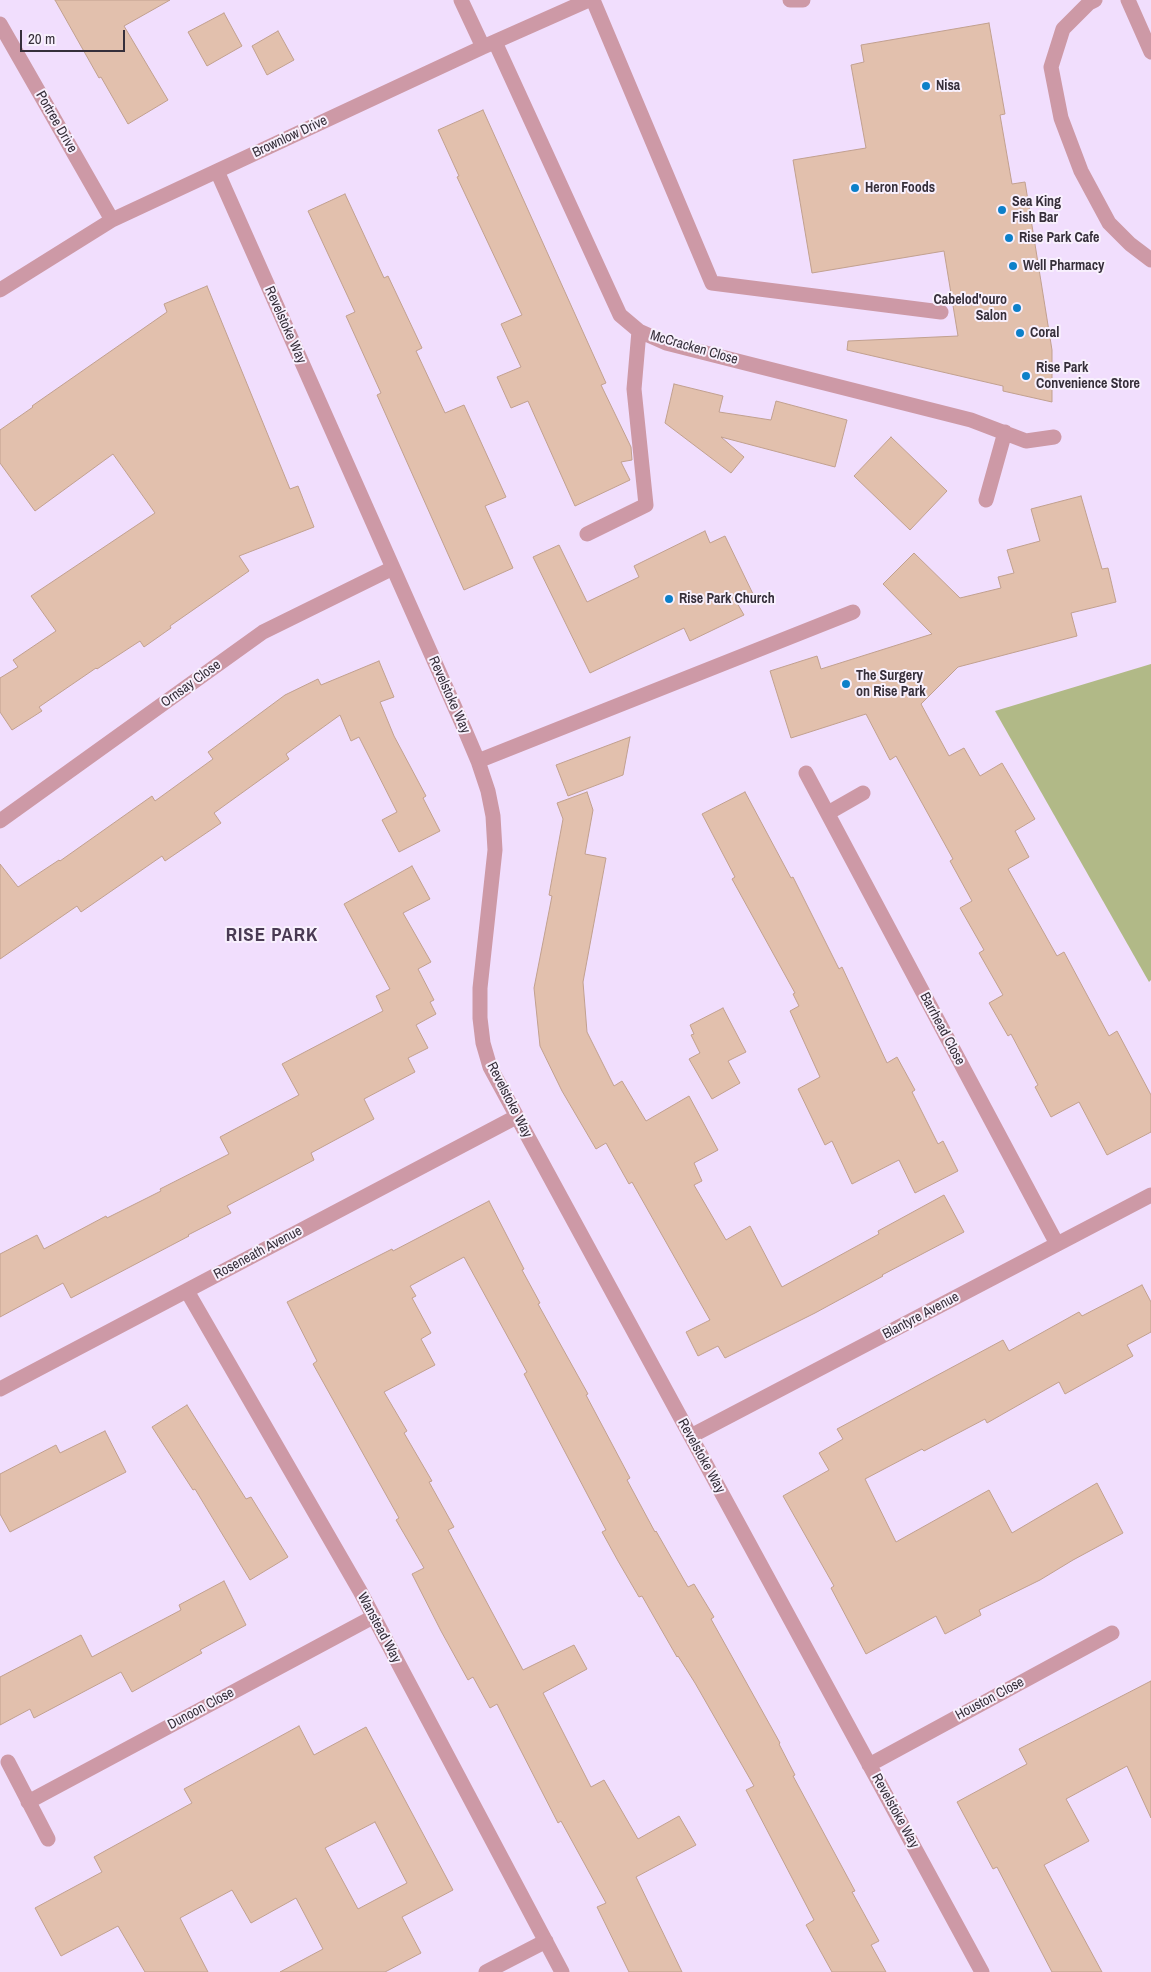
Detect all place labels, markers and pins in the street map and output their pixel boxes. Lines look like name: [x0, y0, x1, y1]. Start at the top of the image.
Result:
place label: Nisa: [936, 78, 960, 94]
marker: Nisa: [920, 80, 932, 92]
place label: Heron Foods: [865, 180, 935, 196]
marker: Heron Foods: [849, 182, 861, 194]
place label: Sea King Fish Bar: [1012, 194, 1061, 226]
marker: Sea King Fish Bar: [996, 204, 1008, 216]
place label: Rise Park Cafe: [1019, 230, 1099, 246]
marker: Rise Park Cafe: [1003, 232, 1015, 244]
place label: Well Pharmacy: [1023, 258, 1104, 274]
marker: Well Pharmacy: [1007, 260, 1019, 272]
place label: Cabelod'ouro Salon: [933, 292, 1007, 324]
marker: Cabelod'ouro Salon: [1011, 302, 1023, 314]
place label: Coral: [1030, 325, 1059, 341]
marker: Coral: [1014, 327, 1026, 339]
place label: Rise Park Convenience Store: [1036, 360, 1140, 392]
marker: Rise Park Convenience Store: [1020, 370, 1032, 382]
place label: Rise Park Church: [679, 591, 775, 607]
marker: Rise Park Church: [663, 593, 675, 605]
place label: The Surgery on Rise Park: [856, 668, 926, 700]
marker: The Surgery on Rise Park: [840, 678, 852, 690]

